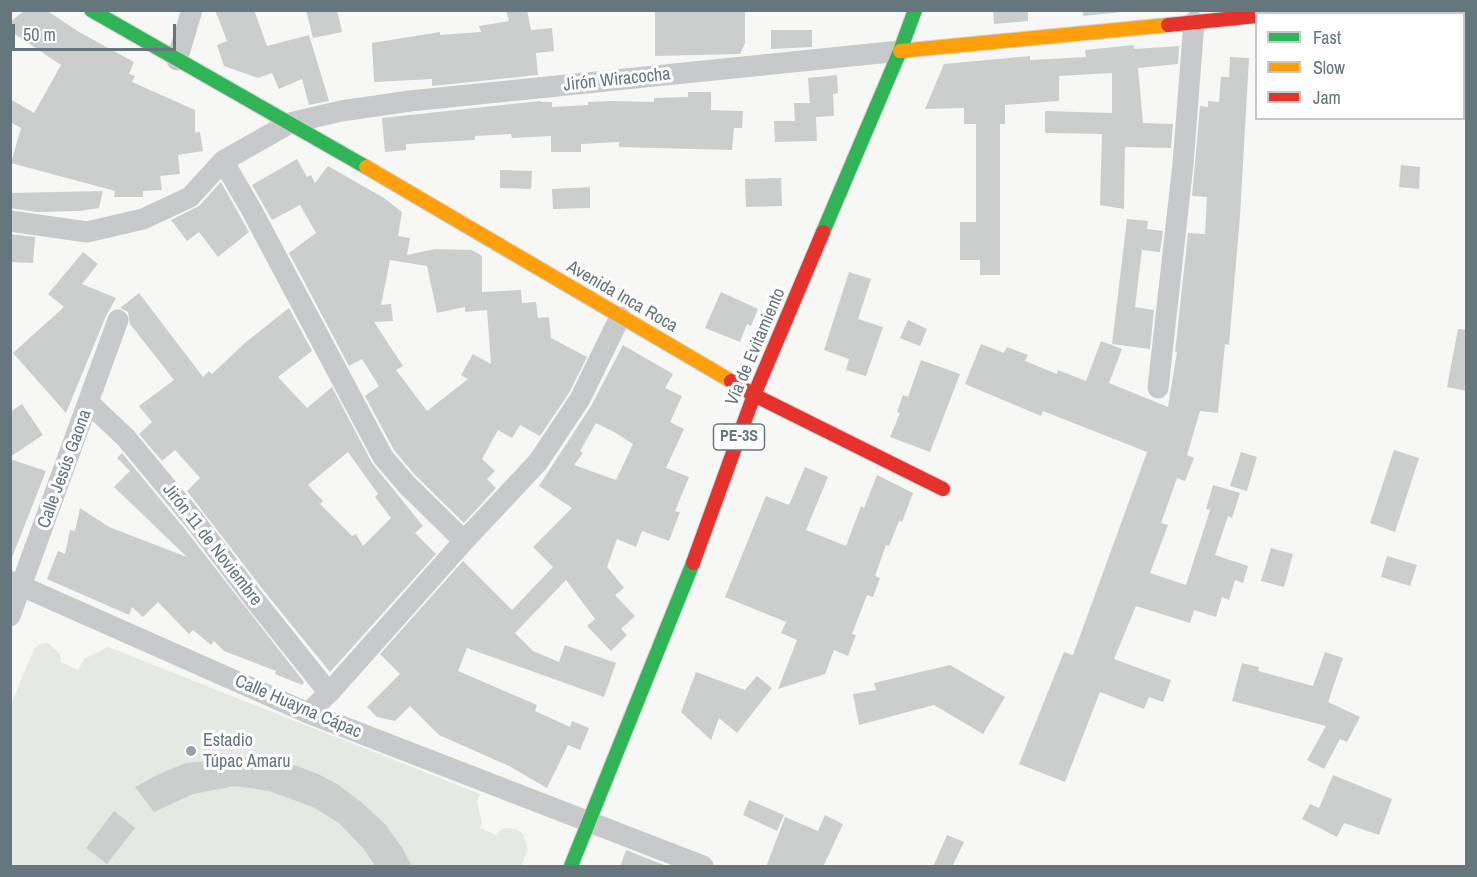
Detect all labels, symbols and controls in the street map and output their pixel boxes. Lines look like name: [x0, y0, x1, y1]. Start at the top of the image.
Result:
scale bar: [15, 12, 178, 50]
legend: [1255, 12, 1465, 120]
text: 50 m: [23, 22, 56, 47]
text: Fast: [1313, 25, 1341, 50]
text: Slow: [1313, 55, 1345, 80]
street label: Jirón Wiracocha: [562, 64, 672, 96]
text: Jam: [1313, 85, 1341, 110]
street label: Avenida Inca Roca: [563, 257, 681, 337]
street label: Vía de Evitamiento: [722, 285, 790, 409]
street label: Calle Jesús Gaona: [34, 407, 96, 531]
road number: PE-3S: [714, 424, 764, 450]
street label: Jirón 11 de Noviembre: [158, 480, 266, 610]
street label: Calle Huayna Cápac: [231, 671, 365, 743]
place label: Estadio Túpac Amaru: [203, 730, 290, 772]
marker: Estadio Túpac Amaru: [184, 744, 198, 758]

